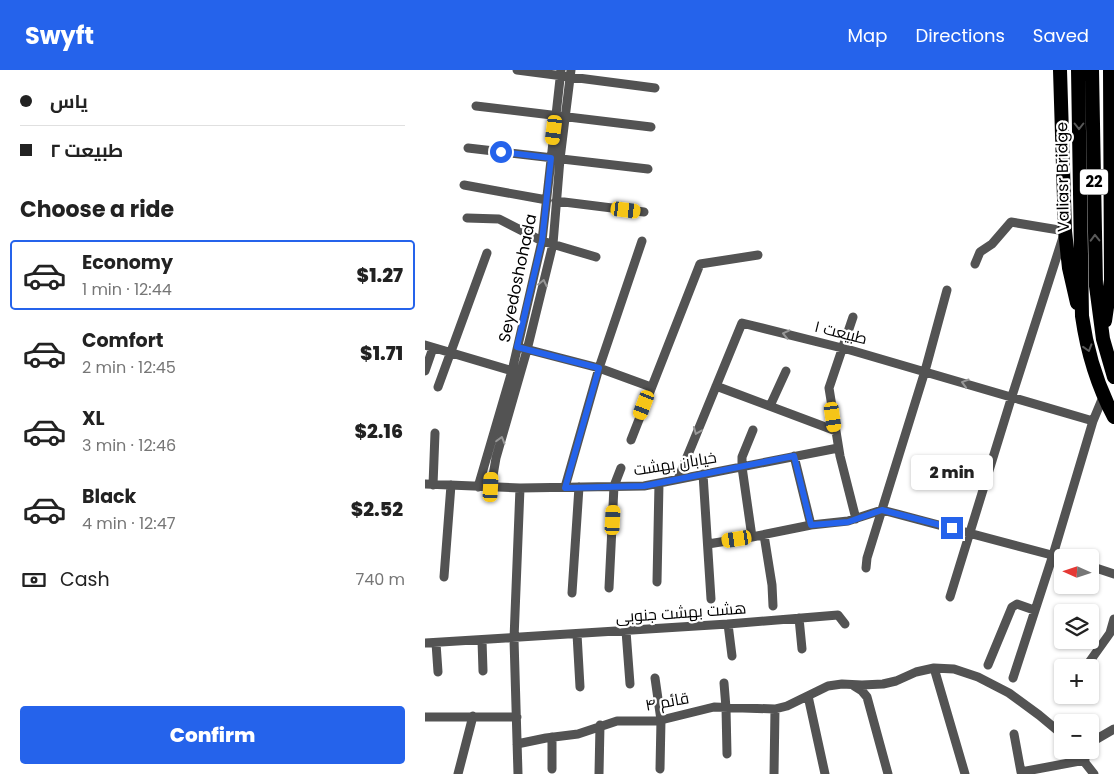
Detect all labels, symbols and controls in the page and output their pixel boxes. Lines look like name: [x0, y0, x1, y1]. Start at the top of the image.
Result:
text: Swyft: [25, 19, 94, 52]
text: Map: [848, 23, 887, 48]
text: Directions: [915, 23, 1005, 48]
text: Saved: [1033, 23, 1089, 48]
text: یاس: [50, 88, 88, 115]
car: [544, 114, 563, 146]
street label: Valiasr Bridge: [1050, 122, 1075, 232]
one-way arrow: [1074, 122, 1084, 130]
text: طبیعت ۲: [50, 137, 123, 164]
route start: [490, 141, 512, 163]
road number: 22: [1080, 170, 1108, 194]
text: Choose a ride: [20, 194, 174, 225]
car: [610, 201, 641, 219]
street label: Seyedoshohada: [493, 212, 542, 344]
one-way arrow: [1090, 233, 1100, 241]
text: Economy: [82, 249, 173, 276]
icon: car: [22, 253, 67, 298]
text: $1.27: [357, 262, 403, 289]
text: 1 min · 12:44: [82, 278, 172, 301]
one-way arrow: [537, 278, 548, 287]
street label: طبیعت ۱: [812, 315, 870, 350]
text: Comfort: [82, 327, 164, 354]
one-way arrow: [782, 329, 791, 340]
icon: car: [22, 331, 67, 376]
text: $1.71: [360, 340, 403, 367]
one-way arrow: [1082, 344, 1092, 352]
text: 2 min · 12:45: [82, 356, 176, 379]
one-way arrow: [961, 378, 969, 388]
car: [631, 388, 656, 422]
car: [823, 401, 842, 433]
text: XL: [82, 405, 105, 432]
icon: car: [22, 409, 67, 454]
text: $2.16: [354, 418, 403, 445]
one-way arrow: [693, 427, 703, 435]
text: 3 min · 12:46: [82, 434, 176, 457]
one-way arrow: [496, 436, 506, 444]
street label: خیابان بهشت: [632, 446, 718, 481]
callout: 2 min: [911, 456, 993, 490]
text: 2 min: [929, 461, 975, 484]
car: [482, 472, 499, 502]
text: Black: [82, 483, 136, 510]
icon: car: [22, 487, 67, 532]
text: $2.52: [351, 496, 403, 523]
car: [604, 505, 621, 535]
text: 4 min · 12:47: [82, 512, 175, 535]
route end: [941, 517, 963, 539]
car: [721, 529, 752, 549]
north arrow: [1054, 549, 1099, 594]
map controls: [1054, 549, 1099, 759]
icon: cash: [20, 566, 48, 594]
text: Cash: [60, 566, 110, 593]
text: 740 m: [355, 568, 405, 591]
street label: هشت بهشت جنوبی: [615, 596, 747, 629]
button: layers: [1054, 604, 1099, 649]
button: +: [1054, 659, 1099, 704]
street label: قائم ۴: [643, 686, 691, 717]
button: Confirm: [20, 706, 405, 764]
button: −: [1054, 714, 1099, 759]

